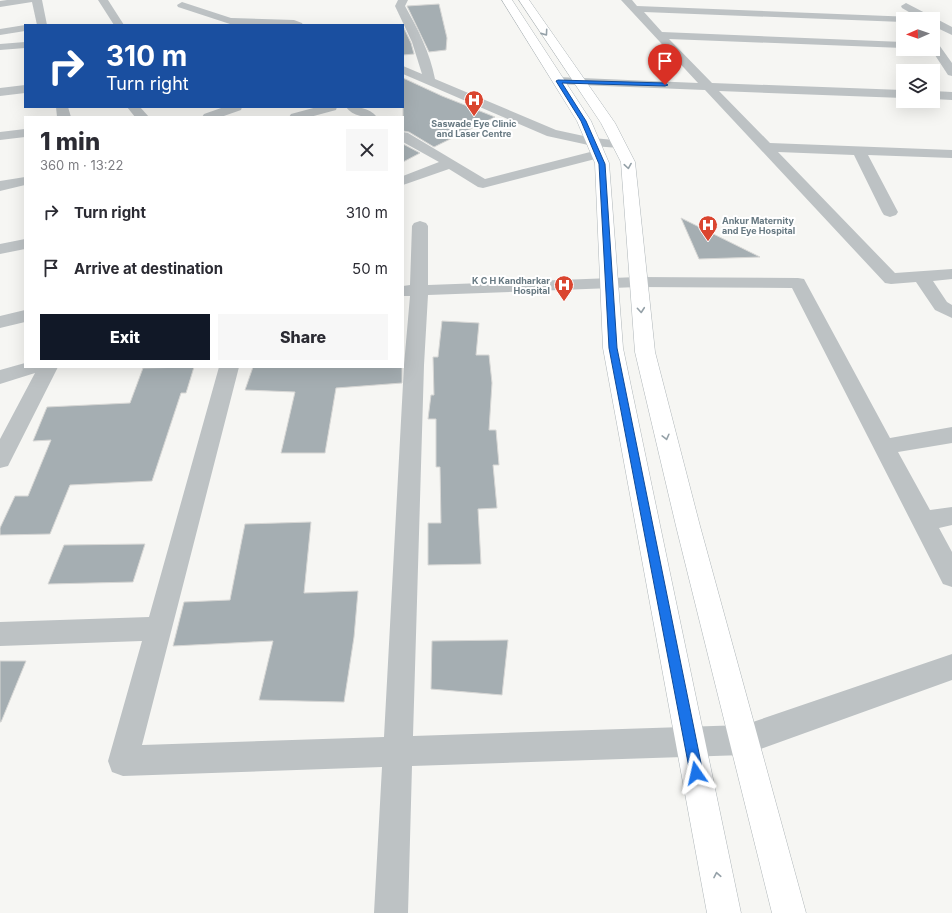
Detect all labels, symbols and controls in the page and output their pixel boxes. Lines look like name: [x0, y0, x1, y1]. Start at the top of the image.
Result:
north arrow: [896, 12, 940, 56]
map controls: [896, 12, 940, 108]
one-way arrow: [540, 28, 547, 35]
text: 310 m: [106, 39, 187, 73]
icon: right: [40, 40, 92, 92]
pin: [648, 44, 682, 85]
icon: arrive: [654, 50, 676, 72]
button: layers: [896, 64, 940, 108]
text: Turn right: [106, 73, 189, 94]
hospital icon: Saswade Eye Clinic and Laser Centre: [463, 89, 485, 117]
place label: Saswade Eye Clinic and Laser Centre: [431, 118, 517, 139]
text: 1 min: [40, 127, 100, 156]
button: close: [346, 129, 388, 171]
text: 360 m · 13:22: [40, 157, 123, 173]
one-way arrow: [623, 163, 632, 169]
icon: right: [40, 201, 62, 223]
text: Turn right: [74, 203, 146, 222]
text: 310 m: [346, 203, 388, 222]
hospital icon: Ankur Maternity and Eye Hospital: [697, 214, 719, 242]
place label: Ankur Maternity and Eye Hospital: [722, 215, 795, 236]
icon: arrive: [40, 257, 62, 279]
text: Arrive at destination: [74, 259, 223, 278]
text: 50 m: [352, 259, 388, 278]
hospital icon: K C H Kandharkar Hospital: [553, 274, 575, 302]
place label: K C H Kandharkar Hospital: [472, 275, 550, 296]
one-way arrow: [636, 306, 645, 313]
button: Exit: [40, 314, 210, 360]
button: Share: [218, 314, 388, 360]
one-way arrow: [661, 433, 670, 440]
position arrow: [675, 752, 717, 794]
one-way arrow: [713, 872, 721, 878]

